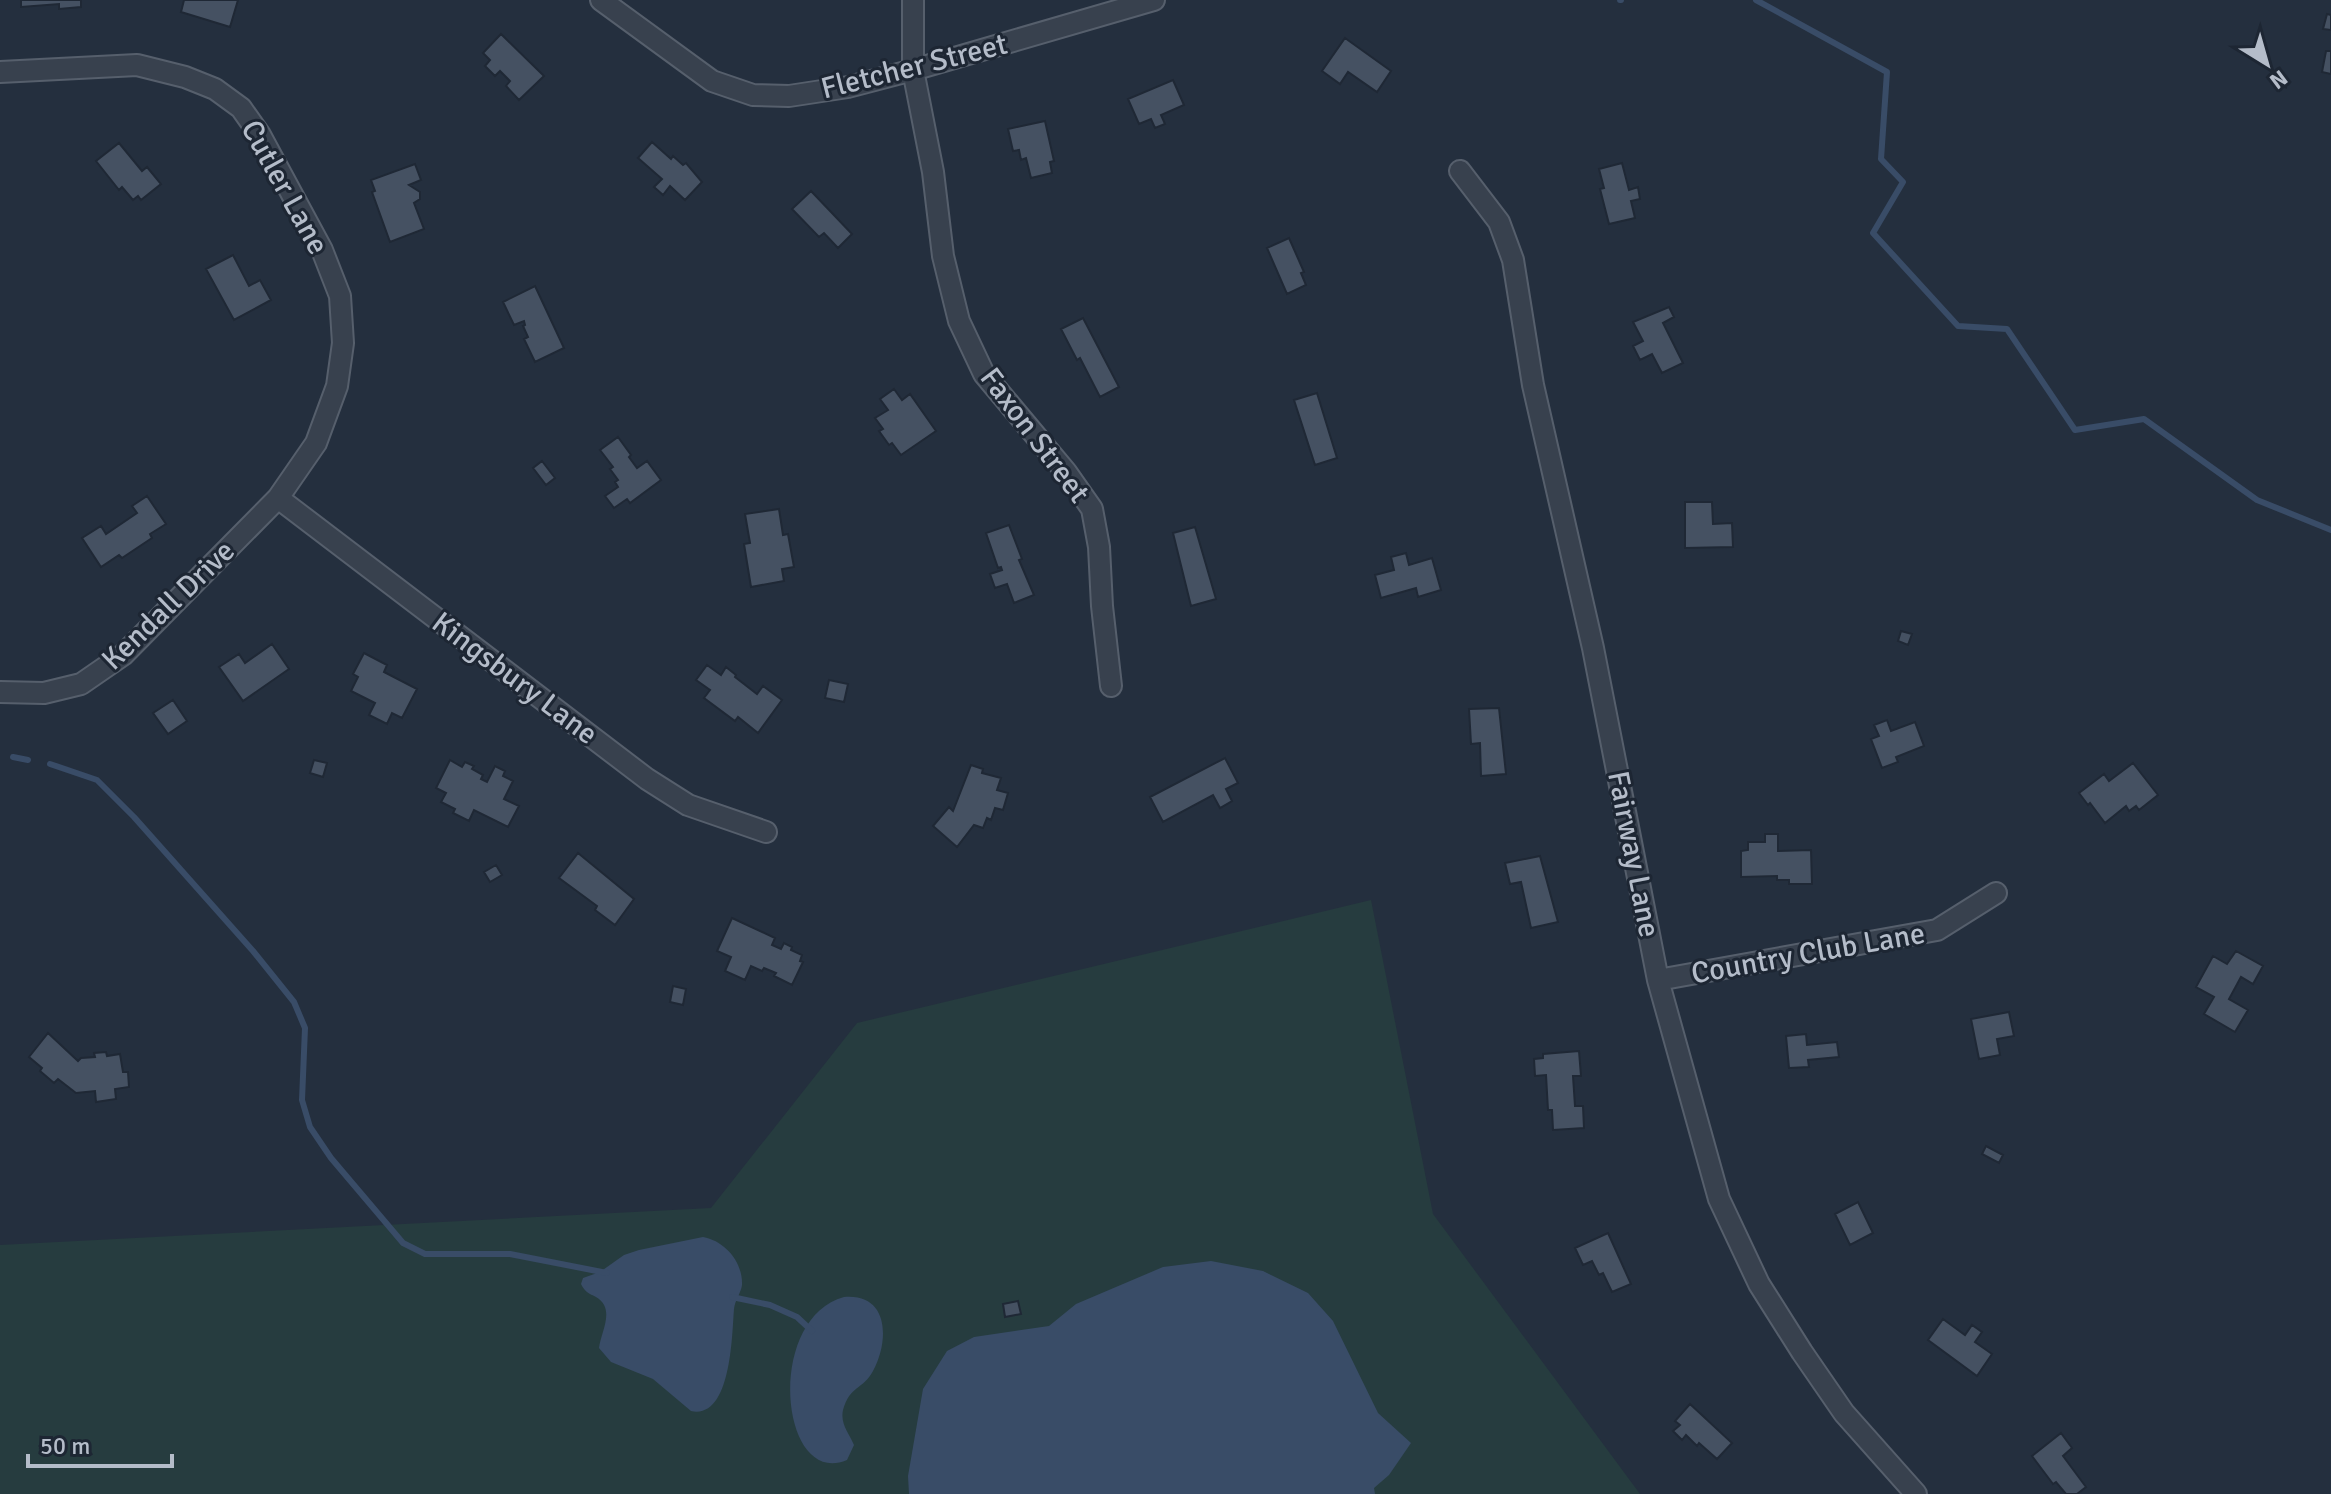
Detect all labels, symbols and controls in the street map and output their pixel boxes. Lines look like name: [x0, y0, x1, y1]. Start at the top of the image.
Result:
north arrow: [2227, 24, 2307, 104]
street label: Fletcher Street: [817, 25, 1011, 108]
text: N: [2264, 64, 2293, 95]
street label: Cutler Lane: [233, 114, 337, 261]
street label: Faxon Street: [972, 360, 1097, 510]
street label: Kendall Drive: [94, 533, 243, 678]
street label: Kingsbury Lane: [425, 604, 605, 753]
street label: Fairway Lane: [1599, 768, 1668, 940]
street label: Country Club Lane: [1688, 915, 1928, 992]
scale bar: [28, 1418, 172, 1468]
text: 50 m: [40, 1431, 90, 1461]

